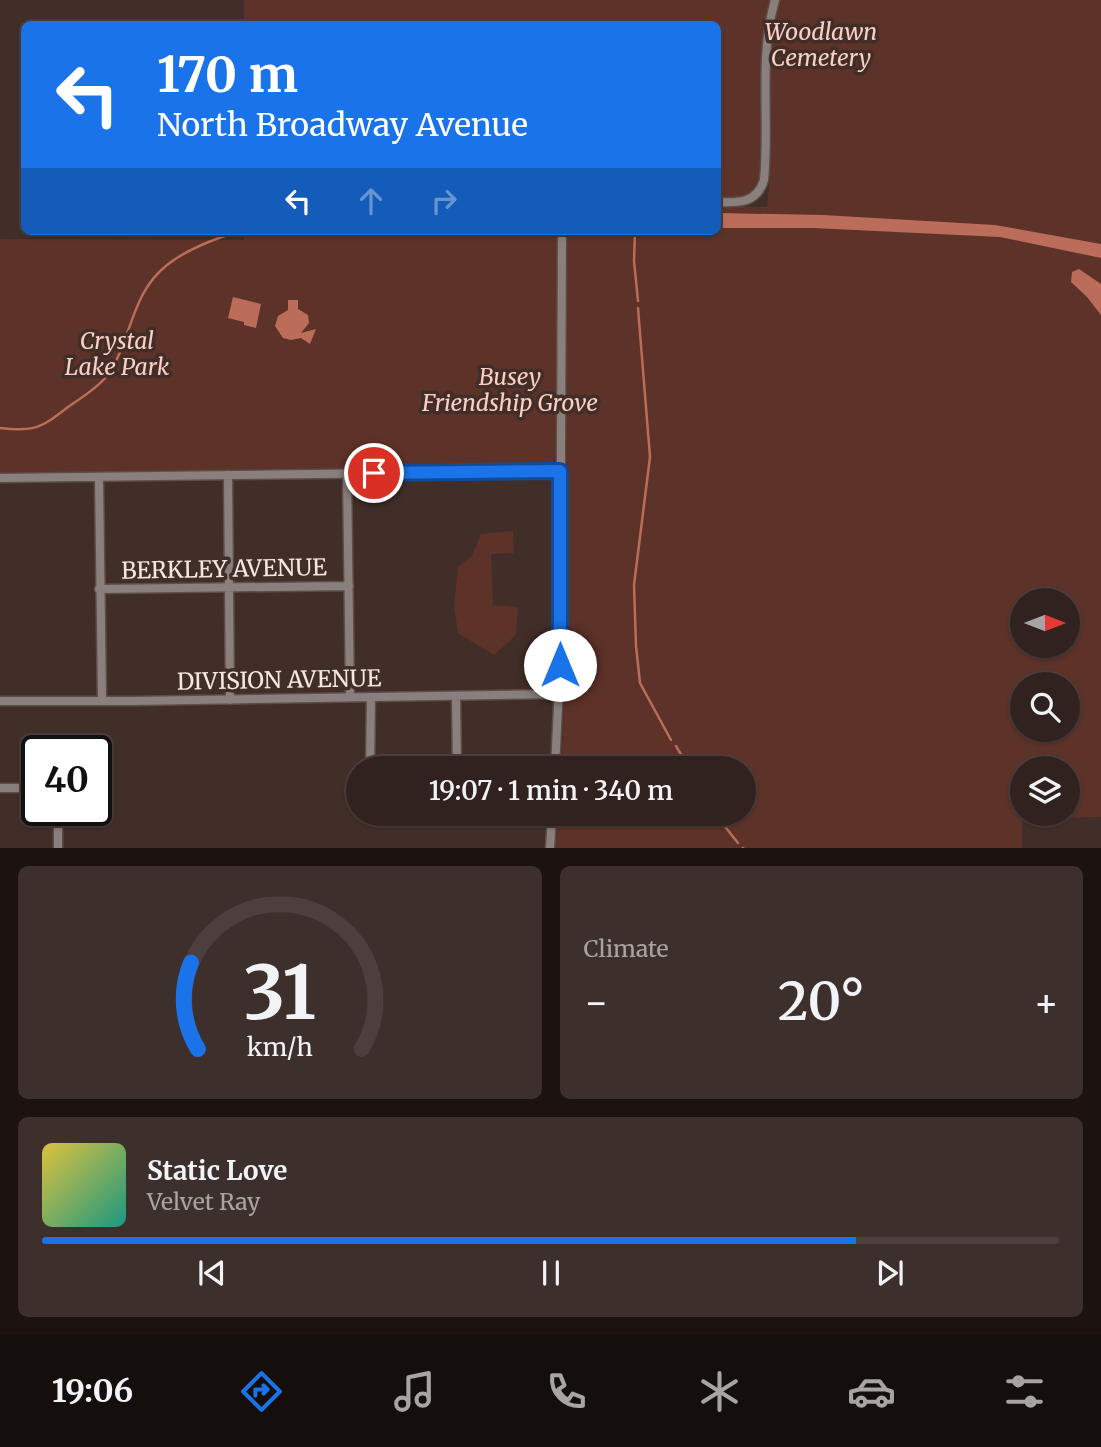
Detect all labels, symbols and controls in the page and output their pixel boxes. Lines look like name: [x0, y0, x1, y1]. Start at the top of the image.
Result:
park label: Woodlawn Cemetery: [765, 17, 877, 72]
text: 170 m: [157, 44, 298, 105]
icon: left: [42, 49, 133, 140]
text: North Broadway Avenue: [157, 105, 528, 145]
icon: left: [279, 182, 317, 220]
icon: ahead: [352, 182, 390, 220]
icon: right: [425, 182, 463, 220]
park label: Crystal Lake Park: [65, 326, 170, 381]
park label: Busey Friendship Grove: [421, 362, 598, 417]
pin: [344, 443, 404, 503]
icon: arrive: [355, 454, 393, 492]
street label: BERKLEY AVENUE: [121, 552, 327, 585]
north arrow: [1010, 588, 1080, 658]
map controls: [1010, 588, 1080, 826]
position arrow: [523, 628, 597, 702]
street label: DIVISION AVENUE: [176, 663, 382, 696]
button: search: [1010, 672, 1080, 742]
speed limit sign: 40: [21, 735, 112, 826]
button: layers: [1010, 756, 1080, 826]
text: 19:07 · 1 min · 340 m: [429, 774, 673, 807]
text: Climate: [584, 934, 669, 963]
text: 31: [243, 947, 316, 1039]
text: 20°: [778, 969, 865, 1034]
text: −: [584, 979, 609, 1026]
text: +: [1034, 979, 1059, 1026]
text: km/h: [247, 1030, 313, 1062]
text: Static Love: [147, 1154, 287, 1187]
text: Velvet Ray: [147, 1187, 260, 1216]
icon: previous: [193, 1254, 231, 1292]
icon: pause: [532, 1254, 570, 1292]
icon: next: [871, 1254, 909, 1292]
icon: directions: [237, 1367, 286, 1416]
icon: music: [390, 1367, 439, 1416]
icon: phone: [542, 1367, 591, 1416]
icon: climate: [695, 1367, 744, 1416]
icon: car: [847, 1367, 896, 1416]
icon: filters: [1000, 1367, 1049, 1416]
text: 19:06: [52, 1371, 133, 1411]

